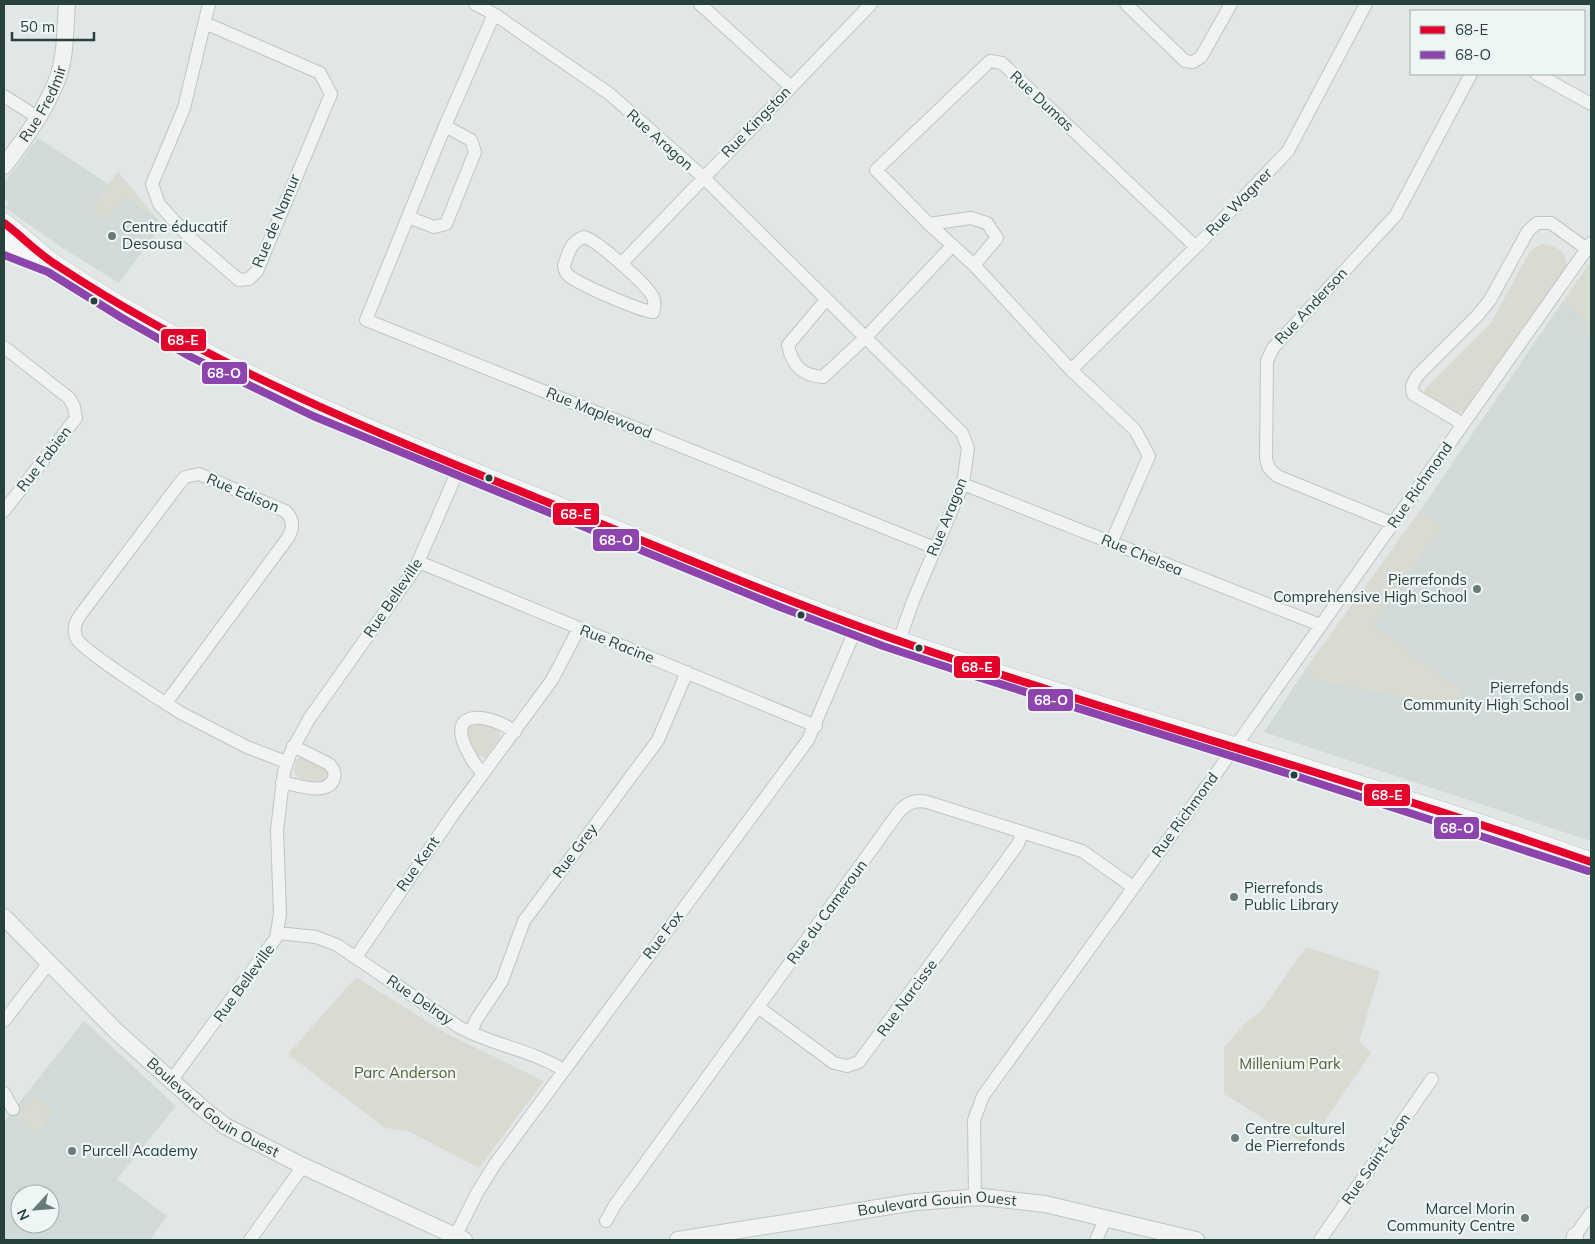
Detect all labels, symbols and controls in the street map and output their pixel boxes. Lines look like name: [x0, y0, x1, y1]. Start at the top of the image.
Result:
scale bar: [12, 10, 95, 42]
legend: [1410, 10, 1585, 75]
text: 50 m: [20, 17, 55, 36]
text: 68-E: [1455, 20, 1488, 39]
text: 68-O: [1455, 45, 1491, 64]
street label: Rue Fredmir: [15, 63, 70, 146]
street label: Rue Dumas: [1006, 66, 1078, 135]
street label: Rue Kingston: [717, 82, 794, 161]
street label: Rue Aragon: [623, 105, 697, 174]
street label: Rue Wagner: [1201, 163, 1276, 240]
street label: Rue de Namur: [247, 171, 304, 270]
place label: Centre éducatif Desousa: [122, 217, 228, 253]
marker: Centre éducatif Desousa: [106, 230, 118, 242]
street label: Rue Anderson: [1270, 263, 1351, 348]
unlabelled marker: [89, 296, 99, 306]
line badge: 68-E: [160, 328, 207, 352]
text: 68-E: [167, 331, 199, 349]
line badge: 68-O: [201, 361, 248, 385]
text: 68-O: [207, 364, 241, 382]
street label: Rue Maplewood: [543, 383, 655, 442]
street label: Rue Fabien: [12, 422, 75, 495]
street label: Rue Richmond: [1383, 438, 1456, 531]
street label: Rue Edison: [204, 469, 282, 516]
unlabelled marker: [484, 473, 494, 483]
street label: Rue Aragon: [922, 475, 971, 559]
line badge: 68-E: [552, 502, 600, 526]
text: 68-E: [560, 505, 592, 523]
line badge: 68-O: [592, 528, 640, 552]
street label: Rue Chelsea: [1099, 530, 1186, 580]
text: 68-O: [599, 531, 633, 549]
street label: Rue Belleville: [359, 554, 426, 641]
place label: Pierrefonds Comprehensive High School: [1273, 570, 1467, 606]
marker: Pierrefonds Comprehensive High School: [1471, 583, 1483, 595]
unlabelled marker: [796, 610, 806, 620]
street label: Rue Racine: [577, 620, 657, 667]
unlabelled marker: [914, 643, 924, 653]
line badge: 68-E: [953, 655, 1001, 679]
text: 68-E: [961, 658, 993, 676]
place label: Pierrefonds Community High School: [1403, 678, 1569, 714]
line badge: 68-O: [1027, 688, 1074, 712]
text: 68-O: [1034, 691, 1068, 709]
marker: Pierrefonds Community High School: [1573, 691, 1585, 703]
street label: Rue Richmond: [1147, 768, 1222, 861]
unlabelled marker: [1289, 770, 1299, 780]
line badge: 68-E: [1363, 783, 1411, 807]
text: 68-E: [1371, 786, 1403, 804]
line badge: 68-O: [1433, 816, 1480, 840]
text: 68-O: [1440, 819, 1474, 837]
street label: Rue Grey: [548, 820, 601, 882]
street label: Rue Kent: [392, 833, 443, 895]
street label: Rue du Cameroun: [782, 856, 871, 968]
place label: Pierrefonds Public Library: [1244, 878, 1339, 914]
marker: Pierrefonds Public Library: [1228, 891, 1240, 903]
street label: Rue Fox: [638, 907, 687, 963]
street label: Rue Belleville: [209, 940, 278, 1025]
street label: Rue Narcisse: [872, 955, 941, 1040]
street label: Rue Delray: [383, 970, 457, 1029]
street label: Boulevard Gouin Ouest: [143, 1053, 282, 1161]
park label: Millenium Park: [1239, 1054, 1341, 1073]
park label: Parc Anderson: [354, 1063, 456, 1082]
street label: Rue Saint-Léon: [1337, 1109, 1414, 1208]
place label: Centre culturel de Pierrefonds: [1245, 1119, 1345, 1155]
marker: Centre culturel de Pierrefonds: [1229, 1132, 1241, 1144]
place label: Purcell Academy: [82, 1141, 198, 1160]
marker: Purcell Academy: [66, 1145, 78, 1157]
north arrow: [10, 1184, 60, 1234]
street label: Boulevard Gouin Ouest: [856, 1187, 1018, 1220]
place label: Marcel Morin Community Centre: [1387, 1199, 1515, 1235]
text: N: [13, 1206, 34, 1223]
marker: Marcel Morin Community Centre: [1519, 1212, 1531, 1224]

